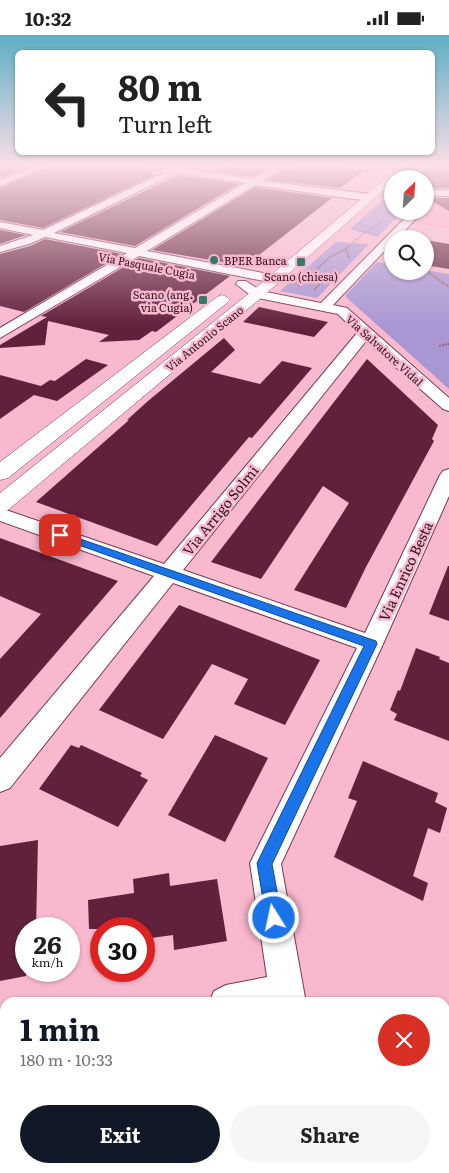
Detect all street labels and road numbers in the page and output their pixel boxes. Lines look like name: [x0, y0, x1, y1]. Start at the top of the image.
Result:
street label: Via Pasquale Cugia: [97, 248, 197, 282]
street label: Via Antonio Scano: [161, 301, 247, 375]
street label: Via Salvatore Vidal: [343, 311, 427, 389]
street label: Via Arrigo Solmi: [177, 460, 263, 559]
street label: Via Enrico Besta: [373, 517, 437, 624]

